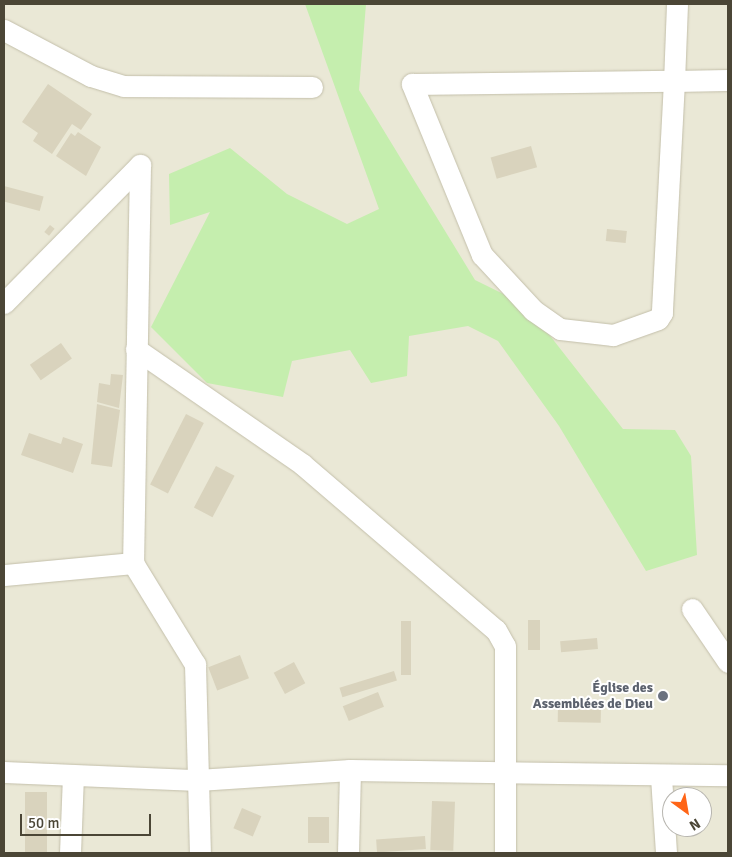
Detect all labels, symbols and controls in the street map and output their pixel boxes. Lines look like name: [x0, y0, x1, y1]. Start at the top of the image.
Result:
place label: Église des Assemblées de Dieu: [533, 680, 653, 712]
marker: Église des Assemblées de Dieu: [657, 690, 669, 702]
north arrow: [662, 787, 712, 837]
scale bar: [22, 804, 154, 836]
text: 50 m: [28, 814, 59, 832]
text: N: [686, 815, 703, 834]

